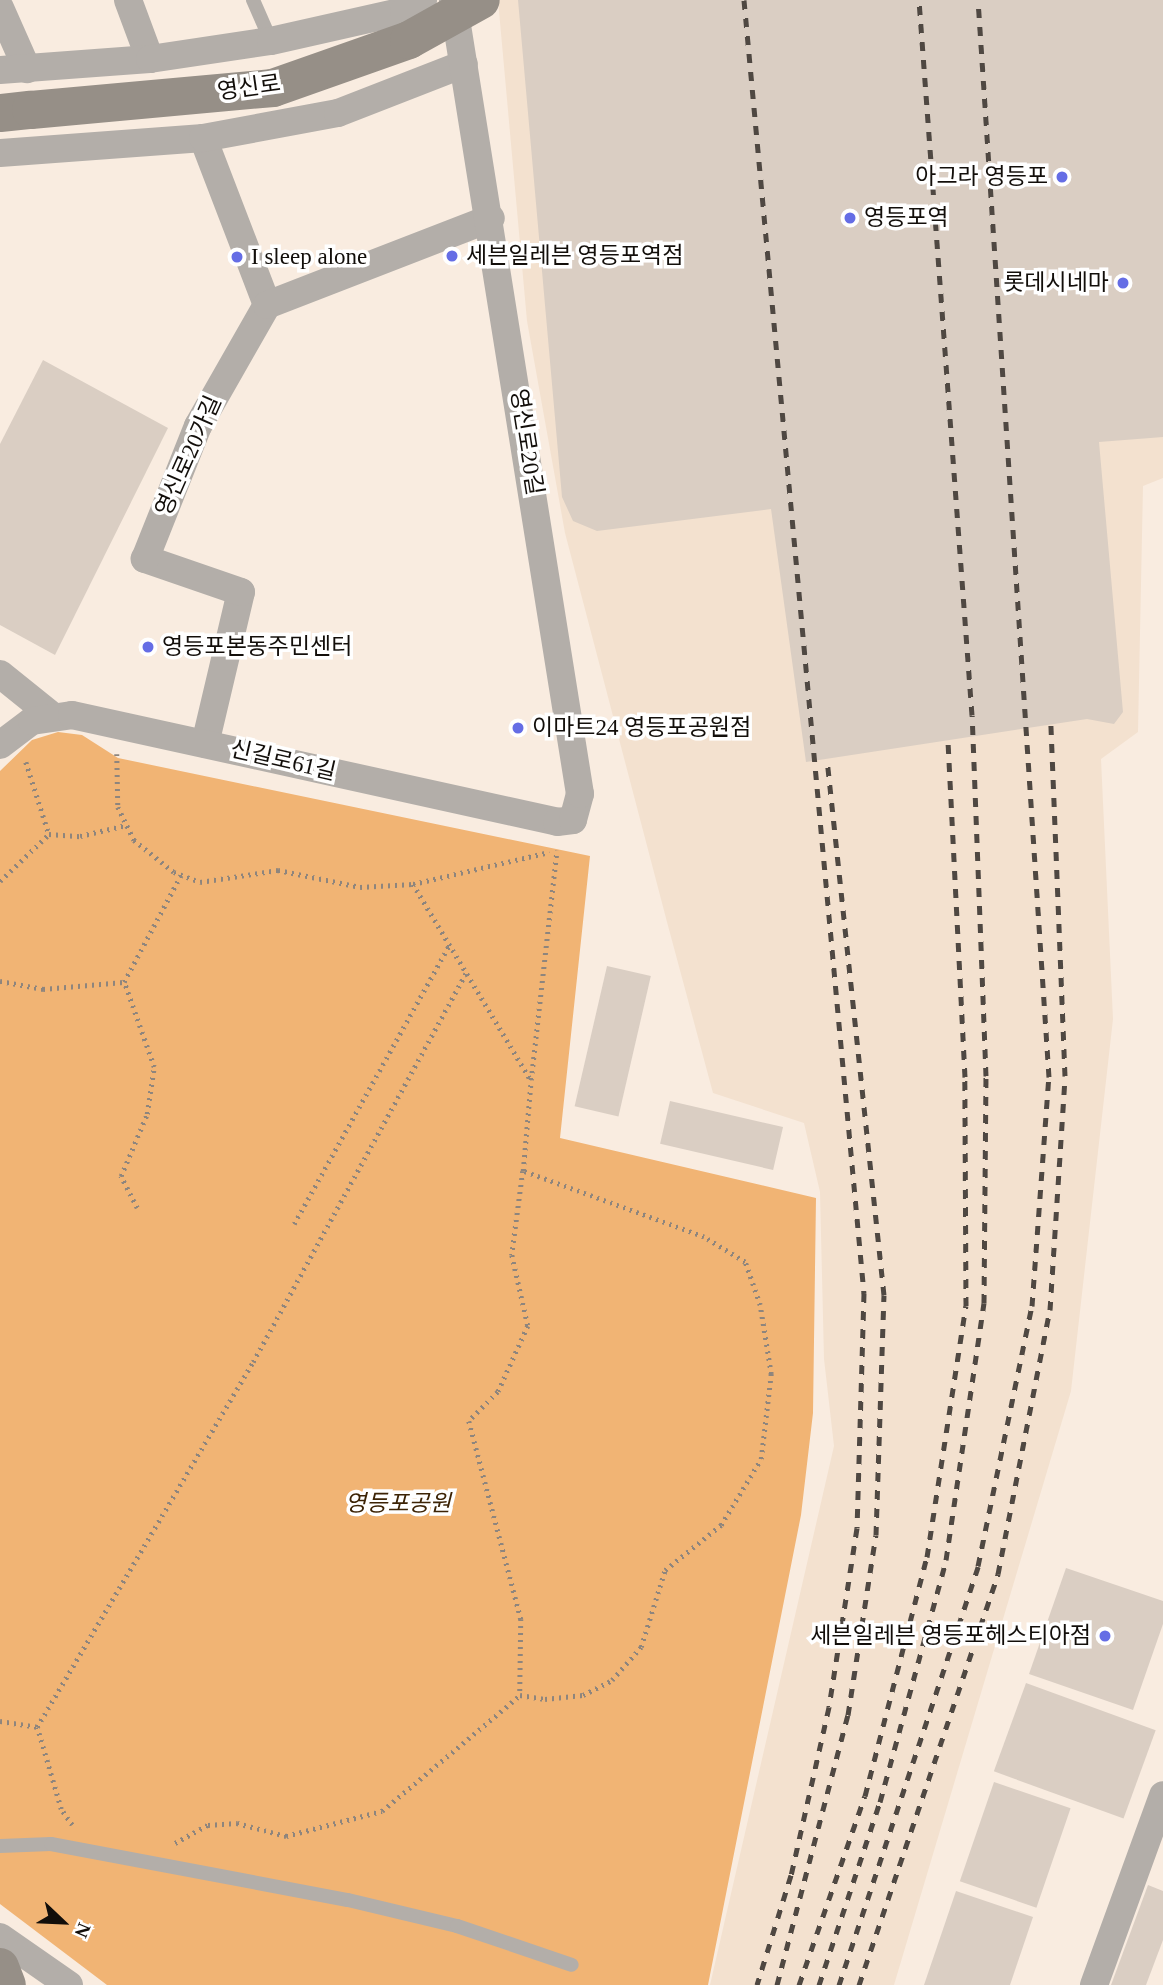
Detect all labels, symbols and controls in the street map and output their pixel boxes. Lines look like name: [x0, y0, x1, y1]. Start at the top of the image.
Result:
street label: 영신로: [216, 70, 282, 106]
place label: 아그라 영등포: [915, 163, 1048, 191]
marker: 아그라 영등포: [1054, 169, 1070, 185]
place label: 영등포역: [864, 204, 949, 232]
marker: 영등포역: [842, 210, 858, 226]
place label: 세븐일레븐 영등포역점: [466, 242, 683, 270]
place label: I sleep alone: [251, 243, 367, 271]
marker: 세븐일레븐 영등포역점: [444, 248, 460, 264]
marker: I sleep alone: [229, 249, 245, 265]
place label: 롯데시네마: [1003, 269, 1109, 297]
marker: 롯데시네마: [1115, 275, 1131, 291]
street label: 영신로20길: [504, 387, 548, 497]
street label: 영신로20가길: [150, 392, 228, 520]
place label: 영등포본동주민센터: [162, 633, 352, 661]
marker: 영등포본동주민센터: [140, 639, 156, 655]
place label: 이마트24 영등포공원점: [532, 714, 751, 742]
marker: 이마트24 영등포공원점: [510, 720, 526, 736]
street label: 신길로61길: [227, 735, 339, 787]
park label: 영등포공원: [345, 1490, 451, 1518]
place label: 세븐일레븐 영등포헤스티아점: [810, 1622, 1091, 1650]
marker: 세븐일레븐 영등포헤스티아점: [1097, 1628, 1113, 1644]
north arrow: [28, 1887, 98, 1957]
text: N: [70, 1920, 95, 1941]

